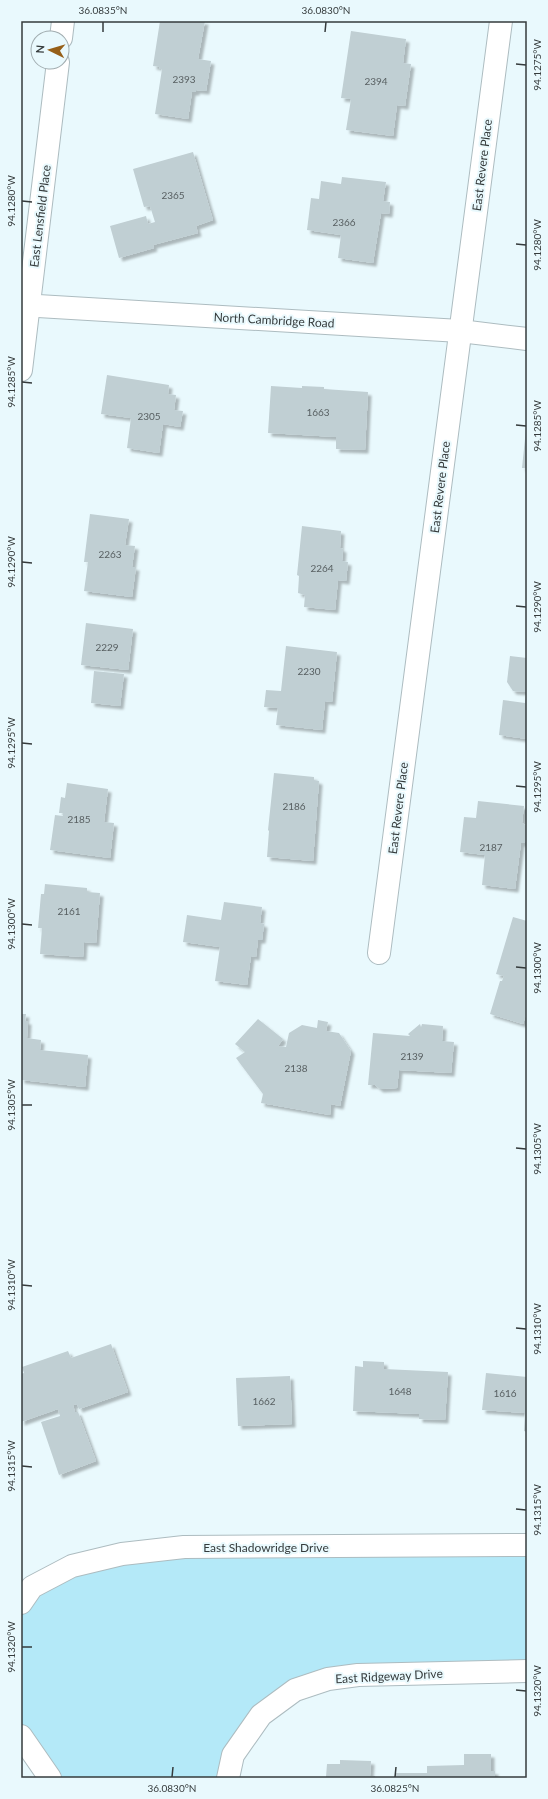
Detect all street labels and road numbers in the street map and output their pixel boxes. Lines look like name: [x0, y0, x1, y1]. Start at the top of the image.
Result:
street label: East Revere Place: [469, 118, 495, 212]
street label: East Lensfield Place: [26, 164, 54, 268]
street label: North Cambridge Road: [213, 309, 335, 331]
street label: East Revere Place: [427, 440, 453, 534]
street label: East Revere Place: [385, 761, 411, 855]
street label: East Shadowridge Drive: [203, 1540, 329, 1555]
street label: East Ridgeway Drive: [335, 1666, 443, 1686]

